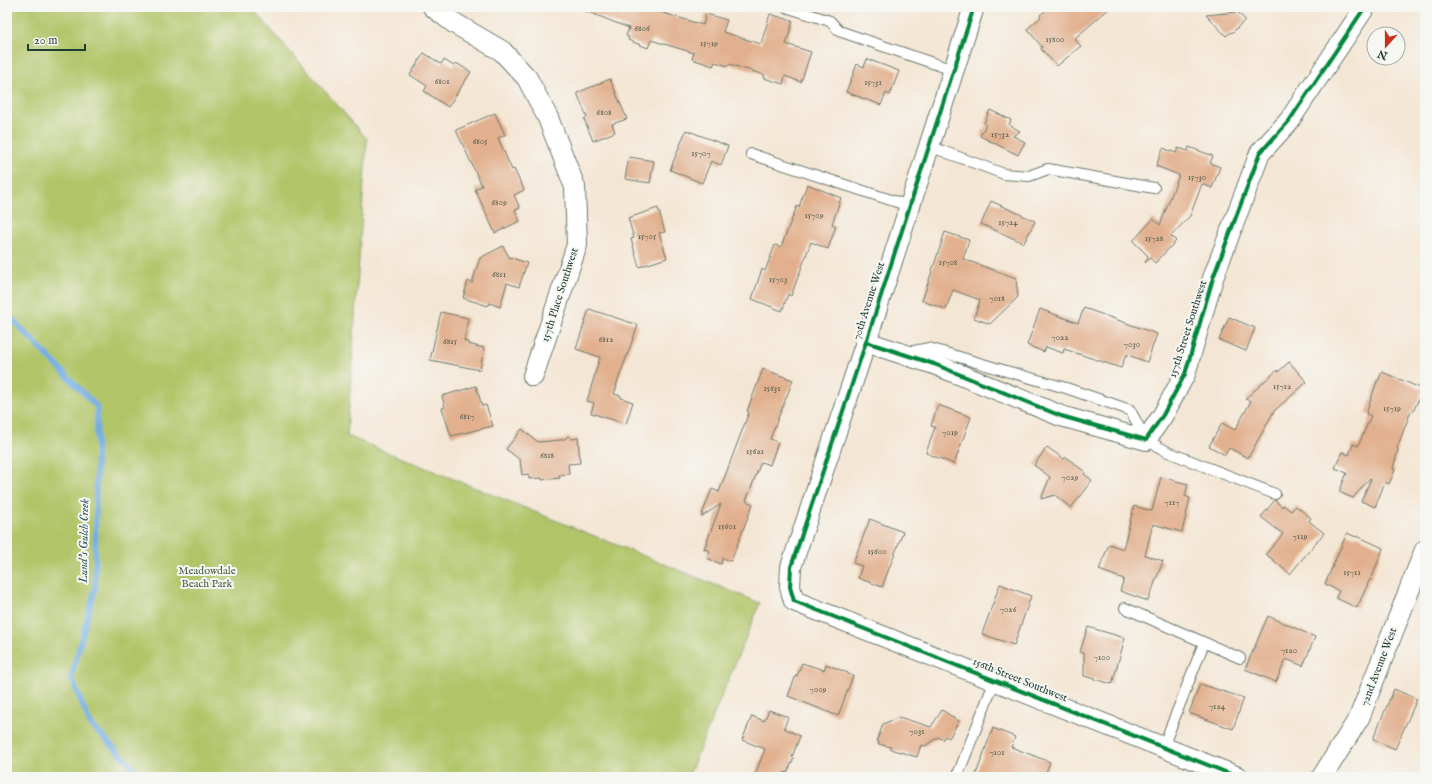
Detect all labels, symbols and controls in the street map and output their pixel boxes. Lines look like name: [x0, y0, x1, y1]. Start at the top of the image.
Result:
house number: 6806: [634, 23, 650, 34]
scale bar: [28, 26, 85, 52]
north arrow: [1366, 26, 1406, 66]
text: 20 m: [34, 33, 57, 48]
house number: 15800: [1046, 34, 1064, 45]
house number: 15719: [700, 38, 718, 49]
text: N: [1375, 46, 1391, 63]
house number: 6801: [434, 76, 450, 87]
house number: 15731: [864, 77, 882, 88]
house number: 6808: [596, 107, 612, 118]
house number: 15732: [991, 129, 1009, 140]
house number: 6805: [472, 136, 488, 147]
house number: 15707: [691, 148, 711, 159]
house number: 15730: [1188, 172, 1206, 183]
house number: 6809: [491, 197, 507, 208]
house number: 15709: [804, 210, 824, 221]
house number: 15724: [998, 217, 1018, 228]
house number: 15705: [638, 231, 657, 242]
house number: 15728: [1145, 233, 1164, 244]
street label: 157th Place Southwest: [538, 246, 582, 344]
house number: 15708: [939, 257, 958, 268]
street label: 70th Avenue West: [850, 260, 888, 342]
house number: 6811: [492, 269, 506, 280]
house number: 15703: [769, 274, 787, 285]
street label: 157th Street Southwest: [1166, 278, 1210, 379]
house number: 7018: [989, 293, 1005, 304]
house number: 7022: [1051, 332, 1069, 343]
house number: 6812: [599, 334, 613, 345]
house number: 6815: [443, 336, 458, 347]
house number: 7030: [1124, 339, 1140, 350]
house number: 15712: [1273, 381, 1291, 392]
house number: 15631: [763, 383, 781, 394]
house number: 15719: [1383, 403, 1401, 414]
house number: 6817: [460, 411, 474, 422]
house number: 7019: [942, 427, 958, 438]
house number: 15621: [746, 446, 764, 457]
house number: 6818: [540, 450, 555, 461]
house number: 7029: [1062, 472, 1078, 483]
house number: 7117: [1164, 497, 1180, 508]
water label: Lund's Gulch Creek: [76, 499, 92, 584]
house number: 15601: [718, 521, 736, 532]
house number: 7119: [1293, 531, 1307, 542]
house number: 15600: [867, 546, 887, 557]
park label: Meadowdale Beach Park: [178, 564, 236, 591]
house number: 15711: [1343, 567, 1361, 578]
house number: 7026: [1000, 604, 1017, 615]
street label: 72nd Avenue West: [1358, 626, 1401, 708]
house number: 7120: [1281, 645, 1297, 656]
house number: 7100: [1094, 652, 1110, 663]
street label: 156th Street Southwest: [971, 655, 1070, 705]
house number: 7009: [810, 684, 827, 695]
house number: 7124: [1209, 701, 1226, 712]
house number: 7031: [909, 726, 925, 737]
house number: 7101: [989, 747, 1005, 758]

